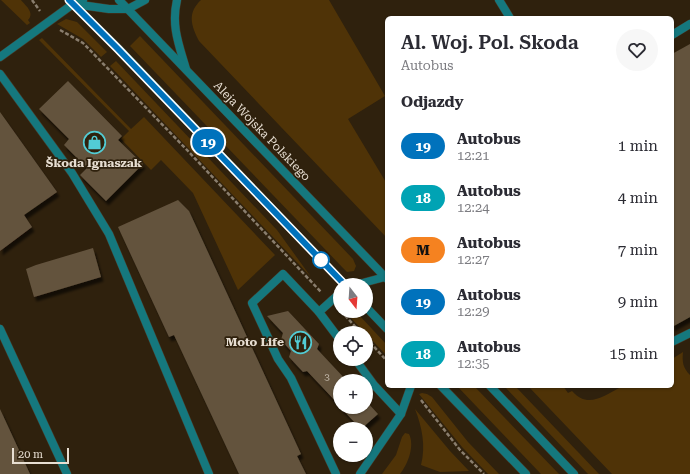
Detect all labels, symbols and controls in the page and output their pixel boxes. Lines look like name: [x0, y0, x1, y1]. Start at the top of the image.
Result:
button: heart: [616, 29, 658, 71]
text: Al. Woj. Pol. Skoda: [401, 31, 579, 54]
text: Autobus: [401, 58, 453, 73]
street label: Aleja Wojska Polskiego: [211, 78, 313, 184]
text: Odjazdy: [401, 93, 464, 111]
shop icon: Škoda Ignaszak: [81, 129, 107, 155]
line badge: 19: [190, 129, 226, 155]
text: Autobus: [457, 130, 521, 148]
text: 19: [200, 134, 216, 150]
text: 1 min: [618, 137, 658, 155]
text: 19: [415, 138, 431, 154]
text: 12:21: [457, 148, 489, 163]
place label: Škoda Ignaszak: [46, 156, 143, 170]
text: Autobus: [457, 182, 521, 200]
text: 4 min: [618, 189, 658, 207]
text: 18: [415, 190, 431, 206]
text: 12:24: [457, 200, 489, 215]
text: Autobus: [457, 234, 521, 252]
text: 7 min: [618, 241, 658, 259]
text: M: [416, 242, 430, 258]
unlabelled marker: [312, 251, 330, 269]
text: 12:27: [457, 252, 489, 267]
north arrow: [333, 278, 373, 318]
map controls: [333, 278, 373, 462]
text: Autobus: [457, 286, 521, 304]
text: 9 min: [618, 293, 658, 311]
text: 19: [415, 294, 431, 310]
text: 12:29: [457, 304, 489, 319]
button: locate: [333, 326, 373, 366]
restaurant icon: Moto Life: [287, 329, 313, 355]
place label: Moto Life: [226, 335, 284, 349]
text: Autobus: [457, 338, 521, 356]
text: 15 min: [609, 345, 658, 363]
text: 18: [415, 346, 431, 362]
text: 12:35: [457, 356, 489, 371]
house number: 3: [324, 371, 330, 382]
button: +: [333, 374, 373, 414]
button: −: [333, 422, 373, 462]
scale bar: [12, 446, 69, 465]
text: 20 m: [18, 448, 43, 461]

